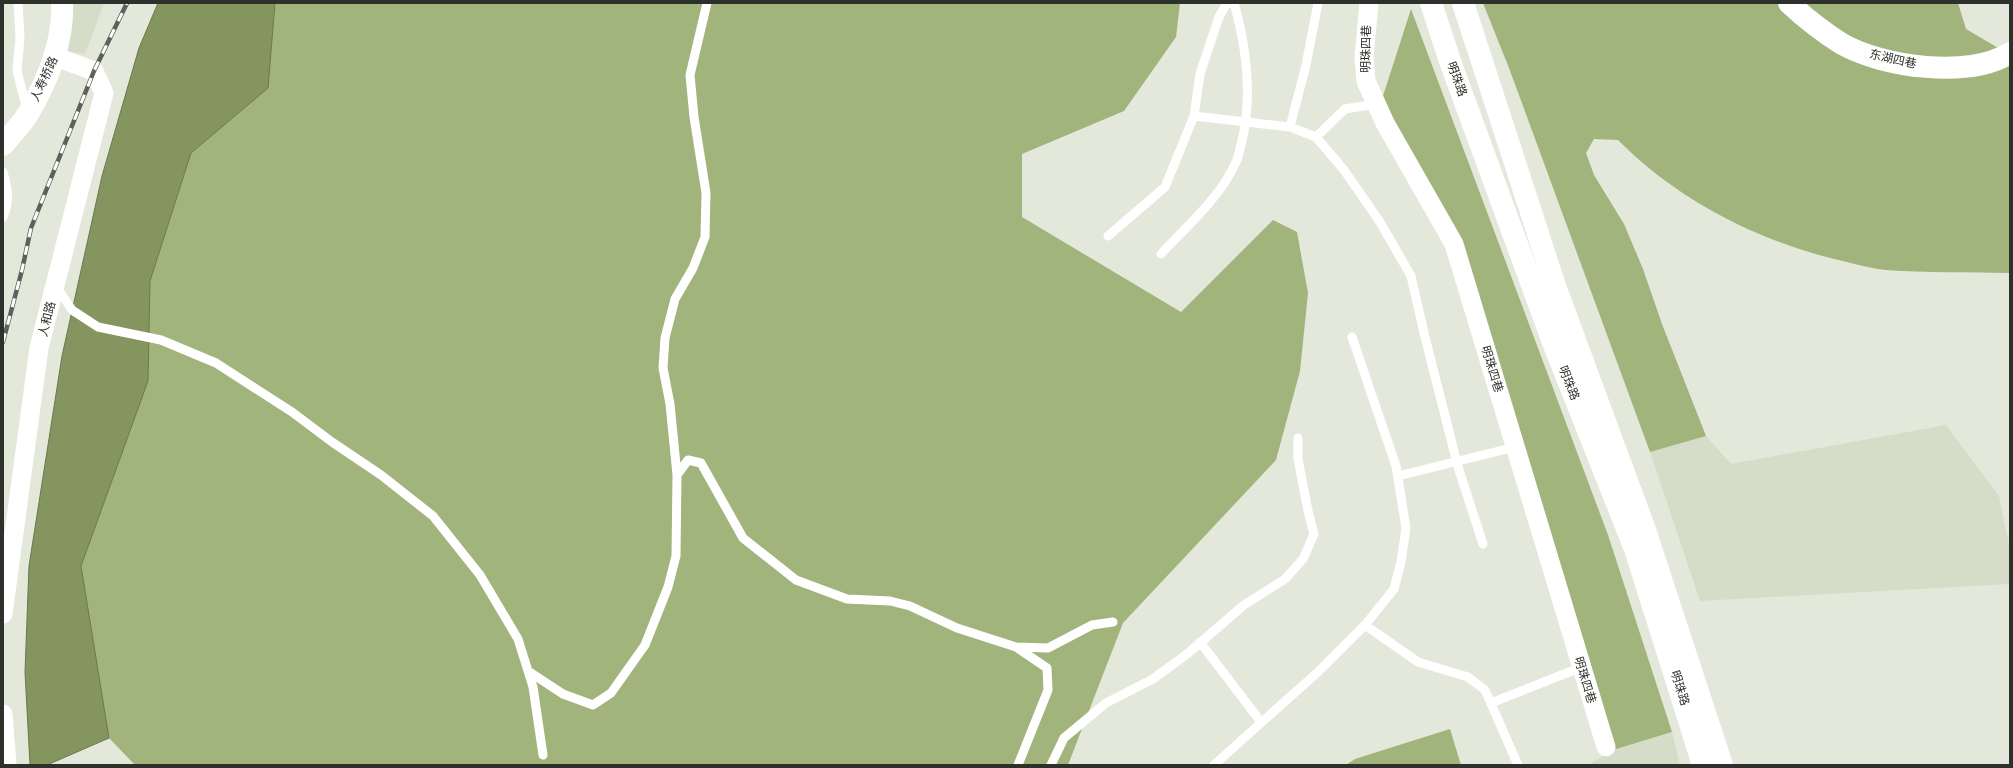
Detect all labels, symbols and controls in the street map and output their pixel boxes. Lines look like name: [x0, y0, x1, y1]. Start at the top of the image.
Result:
street label: 明珠四巷: [1359, 25, 1374, 73]
street label: 东湖四巷: [1868, 47, 1918, 72]
street label: 人寿桥路: [28, 54, 61, 104]
street label: 明珠路: [1443, 60, 1470, 99]
street label: 人和路: [36, 300, 59, 338]
street label: 明珠四巷: [1477, 344, 1506, 394]
street label: 明珠路: [1555, 364, 1582, 403]
street label: 明珠四巷: [1570, 655, 1599, 705]
street label: 明珠路: [1667, 669, 1692, 708]

